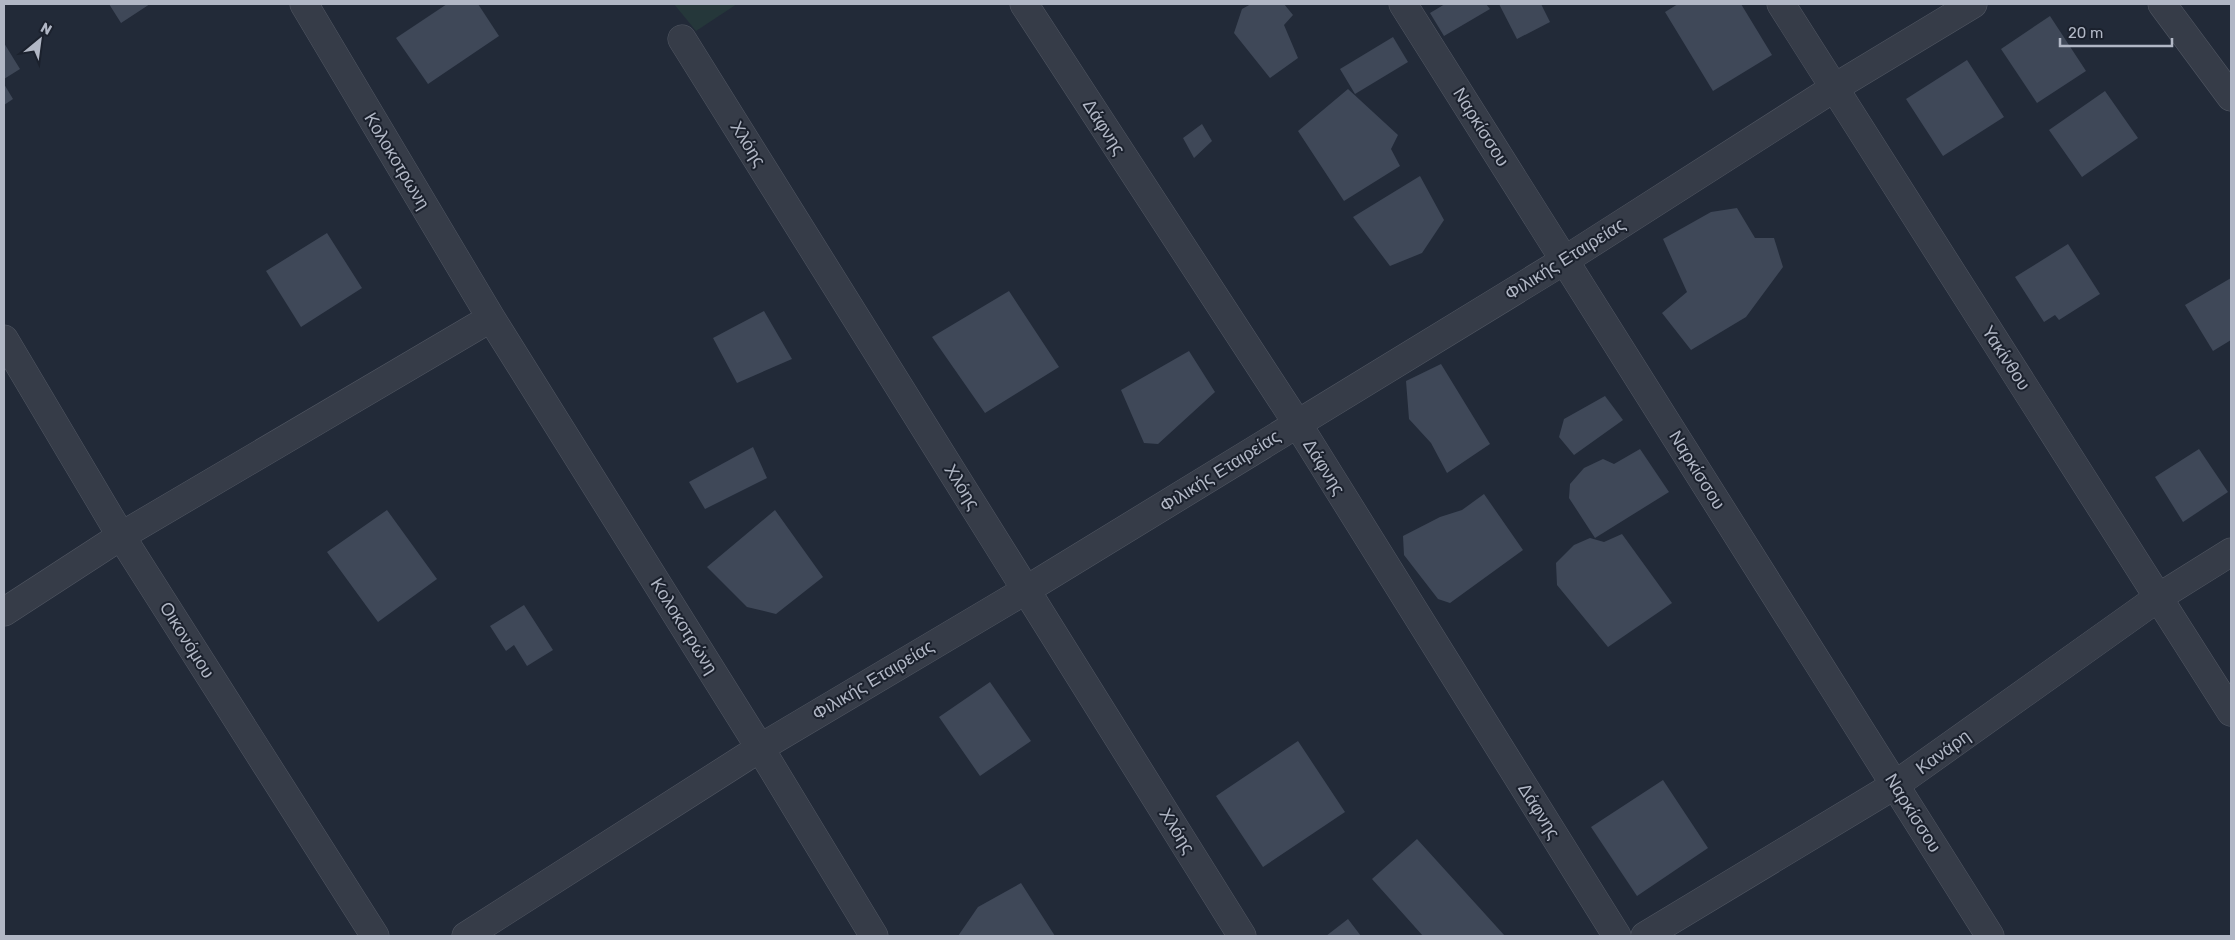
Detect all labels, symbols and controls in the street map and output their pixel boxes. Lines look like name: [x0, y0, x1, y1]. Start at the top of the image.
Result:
north arrow: [15, 15, 65, 65]
scale bar: [2060, 15, 2172, 47]
text: N: [38, 19, 55, 39]
text: 20 m: [2068, 24, 2103, 42]
street label: Ναρκίσσου: [1448, 84, 1514, 170]
street label: Δάφνης: [1078, 95, 1130, 159]
street label: Κολοκοτρωνη: [359, 109, 435, 213]
street label: Χλόης: [726, 117, 771, 171]
street label: Φιλικής Εταιρείας: [1501, 213, 1630, 305]
street label: Υακίνθου: [1977, 322, 2035, 394]
street label: Φιλικής Εταιρείας: [1156, 425, 1285, 517]
street label: Ναρκίσσου: [1664, 427, 1730, 513]
street label: Δάφνης: [1298, 435, 1350, 499]
street label: Χλόης: [940, 460, 985, 514]
street label: Κολοκοτρώνη: [646, 574, 722, 678]
street label: Οικονόμου: [155, 598, 219, 682]
street label: Φιλικής Εταιρείας: [808, 635, 938, 725]
street label: Κανάρη: [1912, 725, 1974, 779]
street label: Ναρκίσσου: [1880, 770, 1946, 856]
street label: Δάφνης: [1513, 779, 1565, 843]
street label: Χλόης: [1155, 804, 1200, 858]

